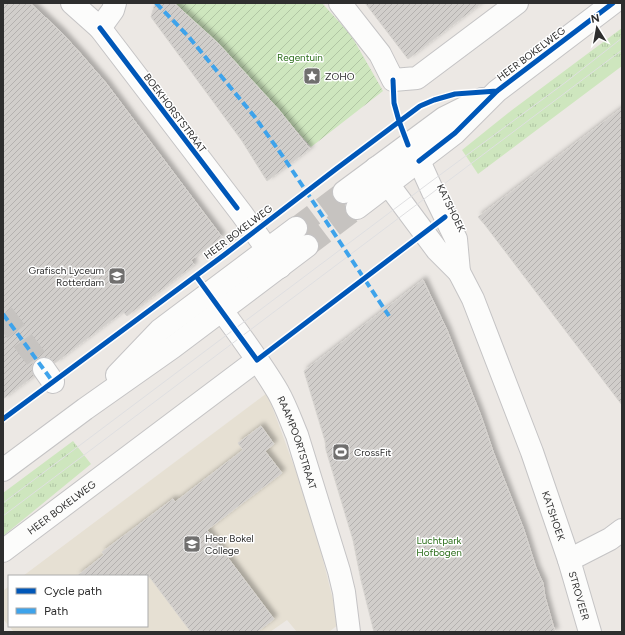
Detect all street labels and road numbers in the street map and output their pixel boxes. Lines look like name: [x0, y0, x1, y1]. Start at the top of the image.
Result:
street label: HEER BOKELWEG: [494, 24, 568, 84]
street label: BOEKHORSTSTRAAT: [141, 71, 209, 156]
street label: KATSHOEK: [434, 182, 469, 235]
street label: HEER BOKELWEG: [201, 202, 275, 262]
street label: RAAMPOORTSTRAAT: [275, 394, 320, 491]
street label: HEER BOKELWEG: [25, 477, 98, 537]
street label: KATSHOEK: [539, 489, 569, 543]
street label: STROVEER: [566, 570, 593, 622]

